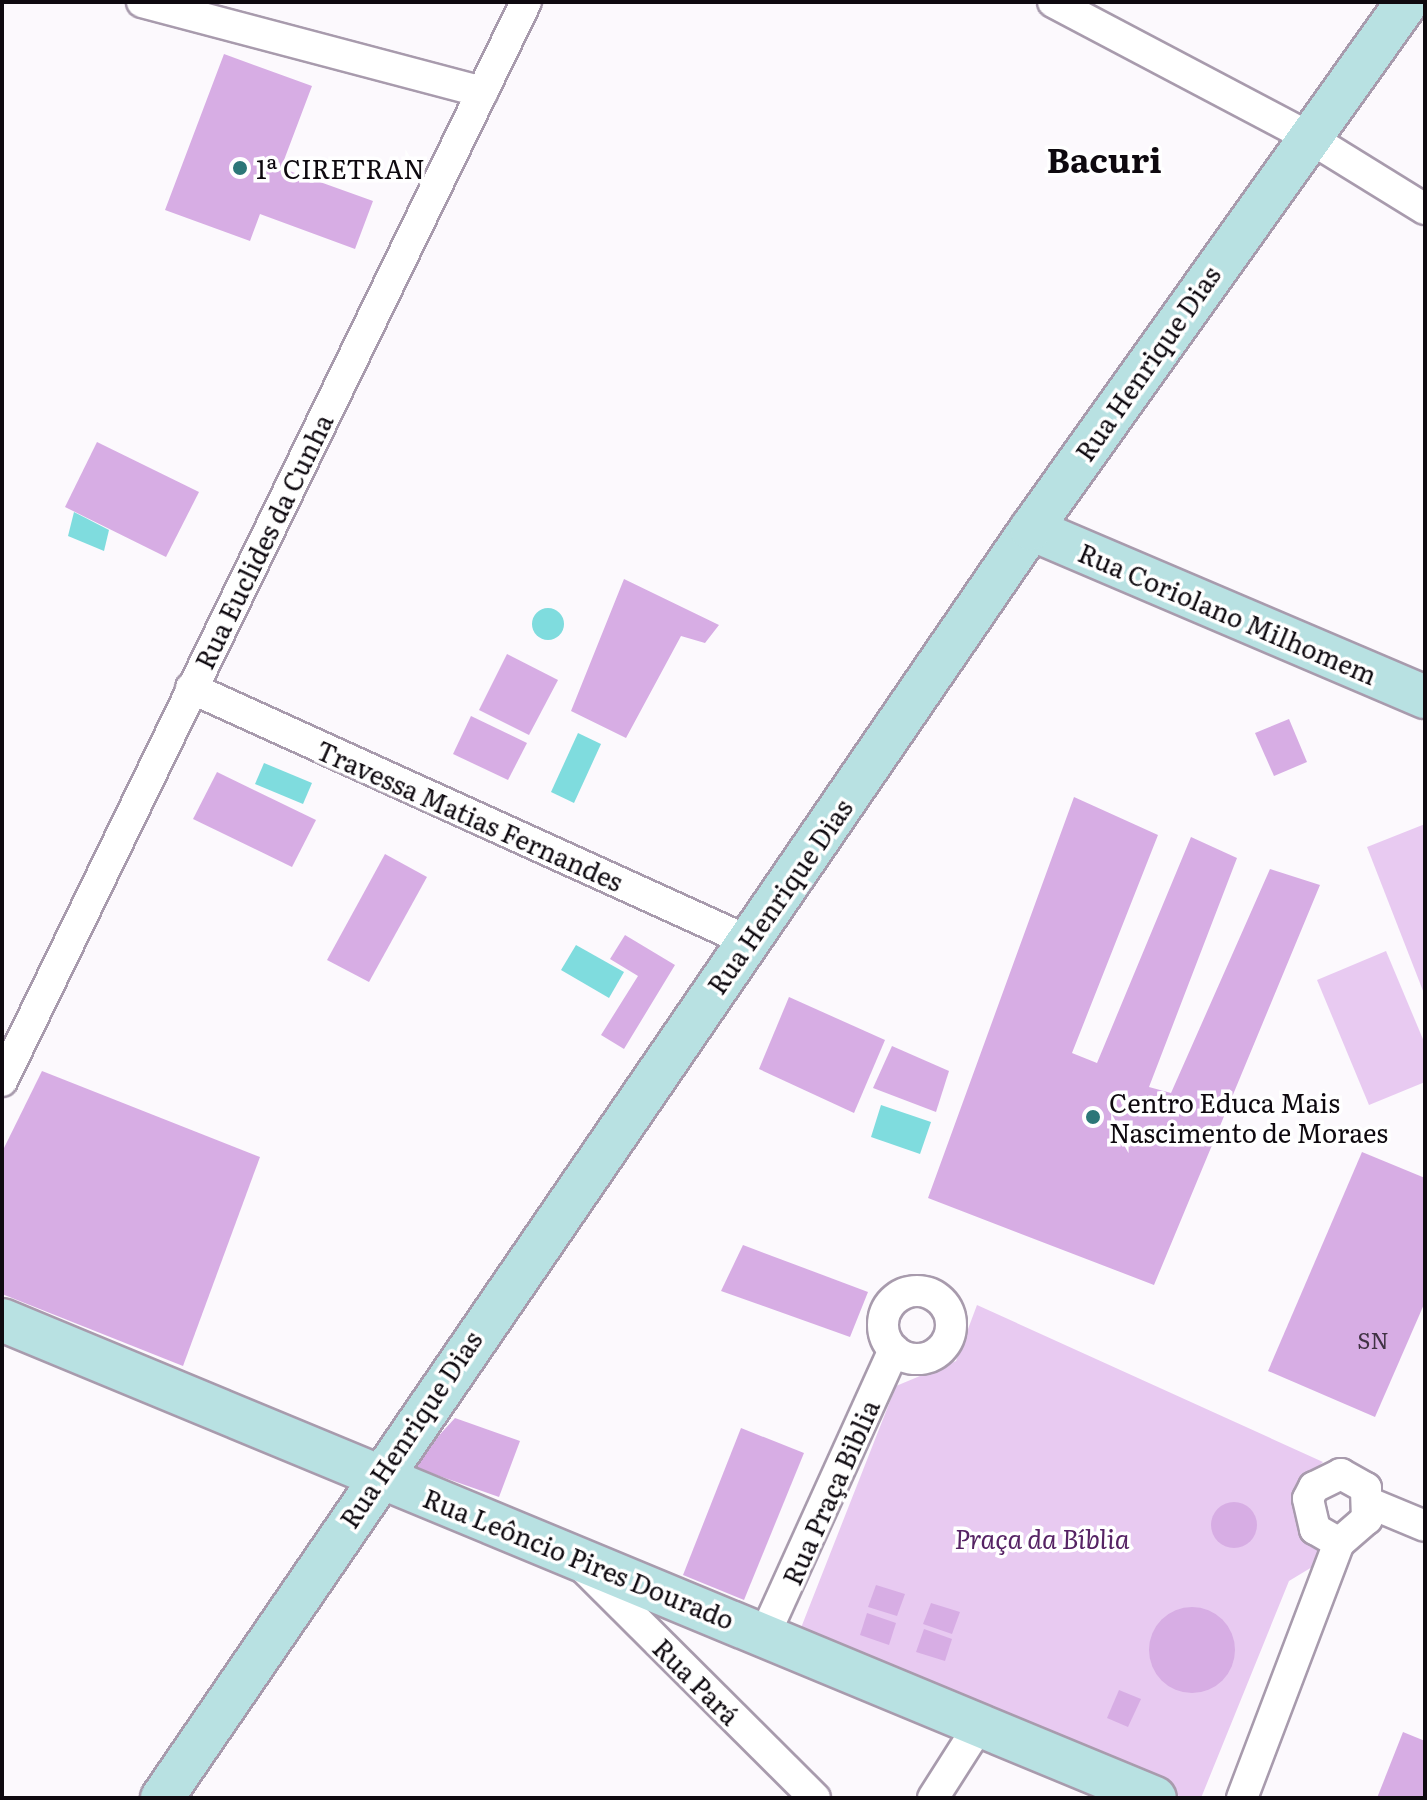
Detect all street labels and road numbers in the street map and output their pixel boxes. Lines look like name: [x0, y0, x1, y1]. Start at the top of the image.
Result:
street label: Rua Henrique Dias: [1068, 260, 1226, 466]
street label: Rua Euclides da Cunha: [188, 408, 338, 674]
street label: Rua Coriolano Milhomem: [1074, 536, 1382, 690]
street label: Travessa Matias Fernandes: [312, 733, 628, 897]
street label: Rua Henrique Dias: [700, 793, 858, 999]
street label: Rua Henrique Dias: [333, 1325, 487, 1533]
street label: Rua Praça Biblia: [775, 1395, 885, 1589]
street label: Rua Leôncio Pires Dourado: [419, 1481, 739, 1635]
street label: Rua Pará: [647, 1631, 747, 1731]

